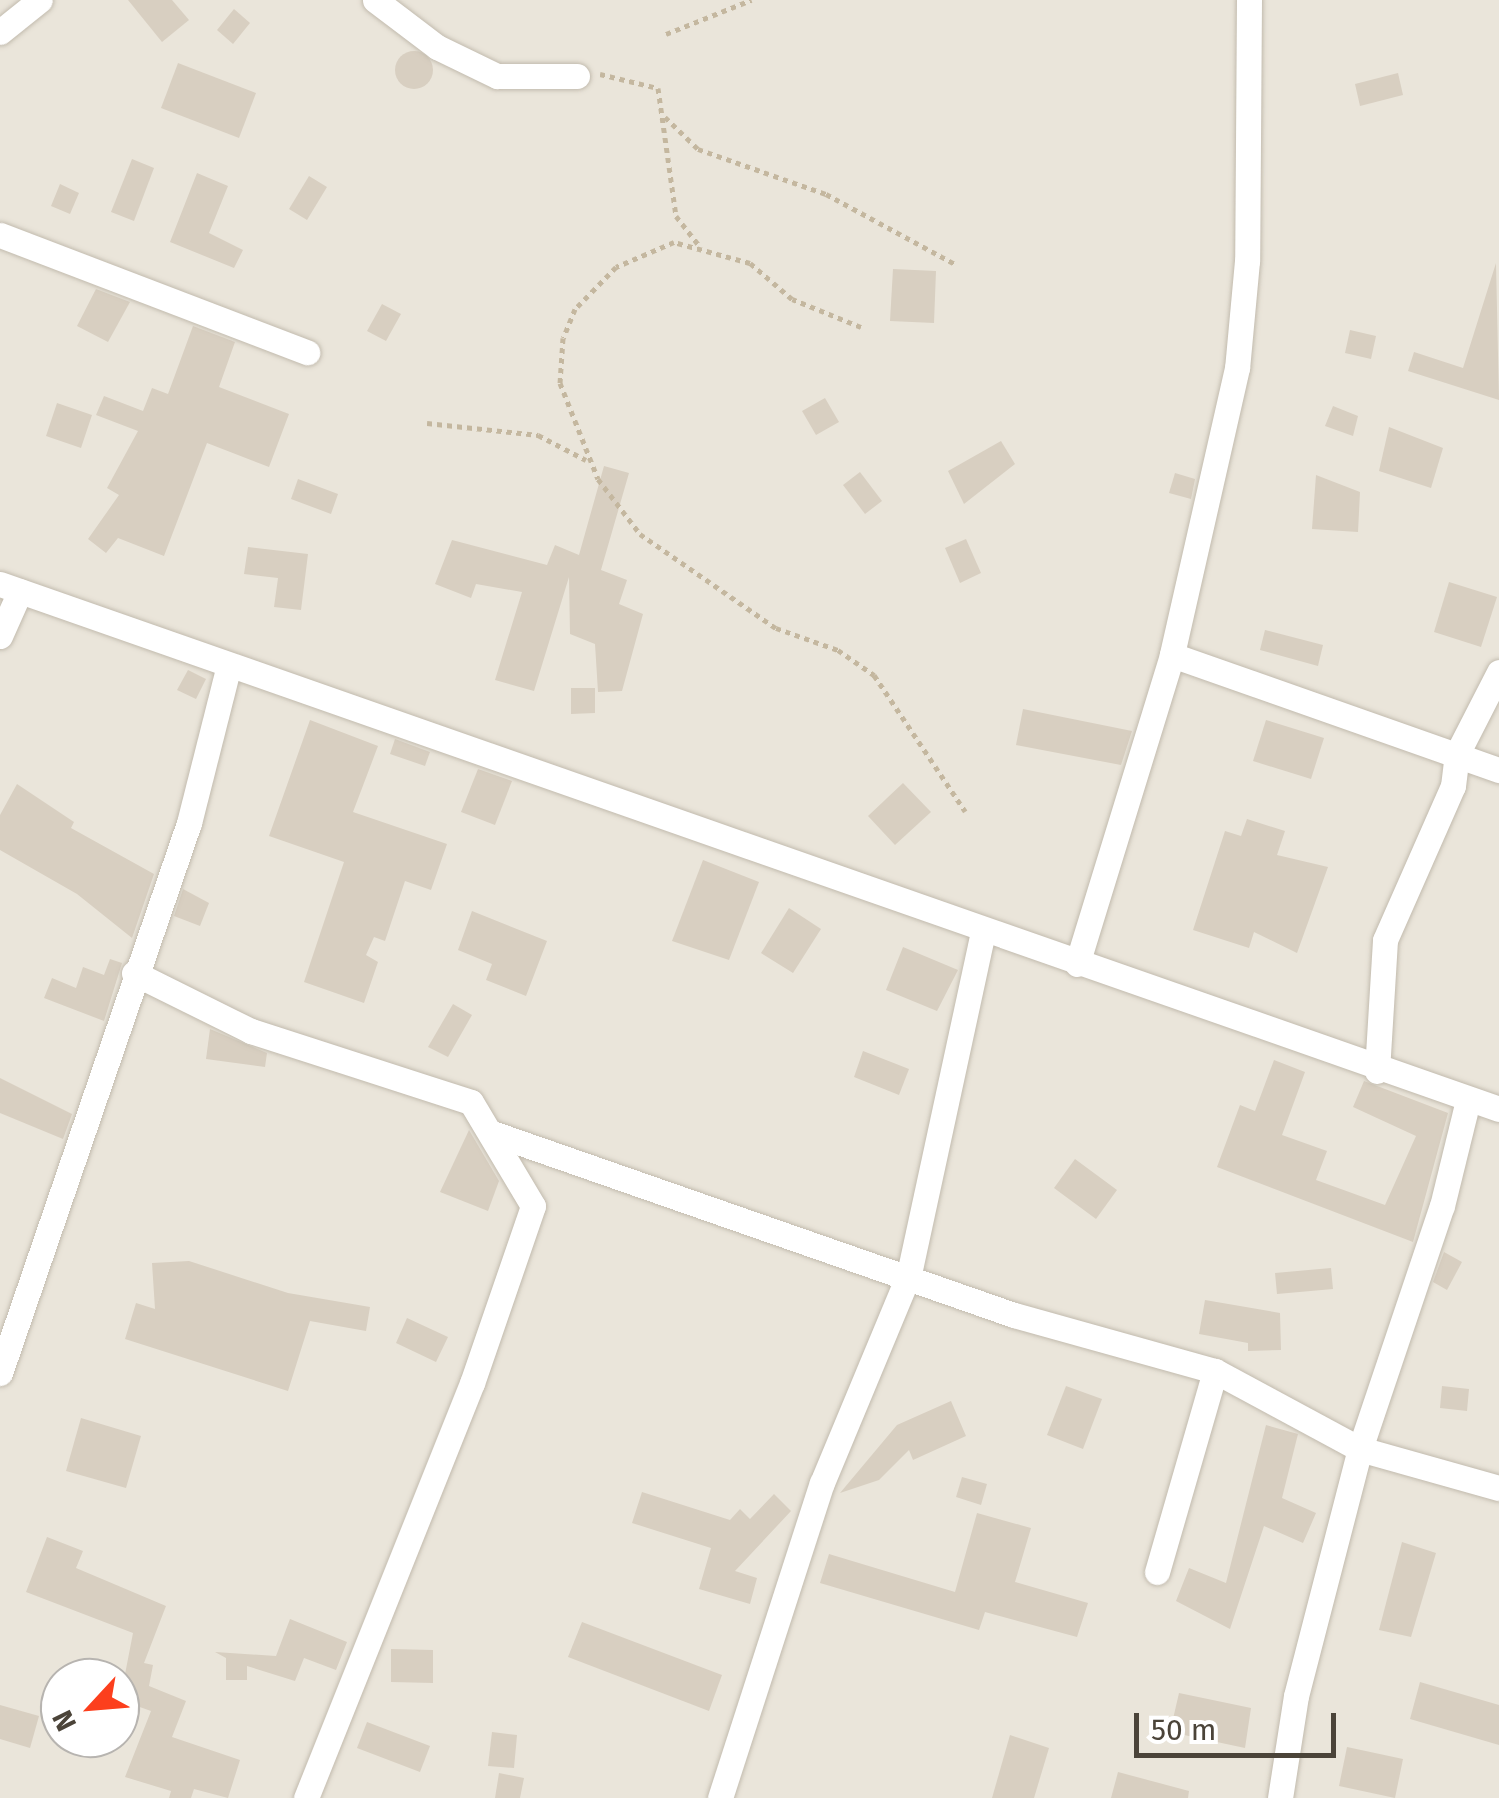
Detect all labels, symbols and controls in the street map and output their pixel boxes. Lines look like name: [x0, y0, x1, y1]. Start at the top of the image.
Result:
north arrow: [40, 1658, 140, 1758]
scale bar: [1139, 1693, 1342, 1755]
text: N: [45, 1705, 83, 1736]
text: 50 m: [1151, 1712, 1216, 1748]

